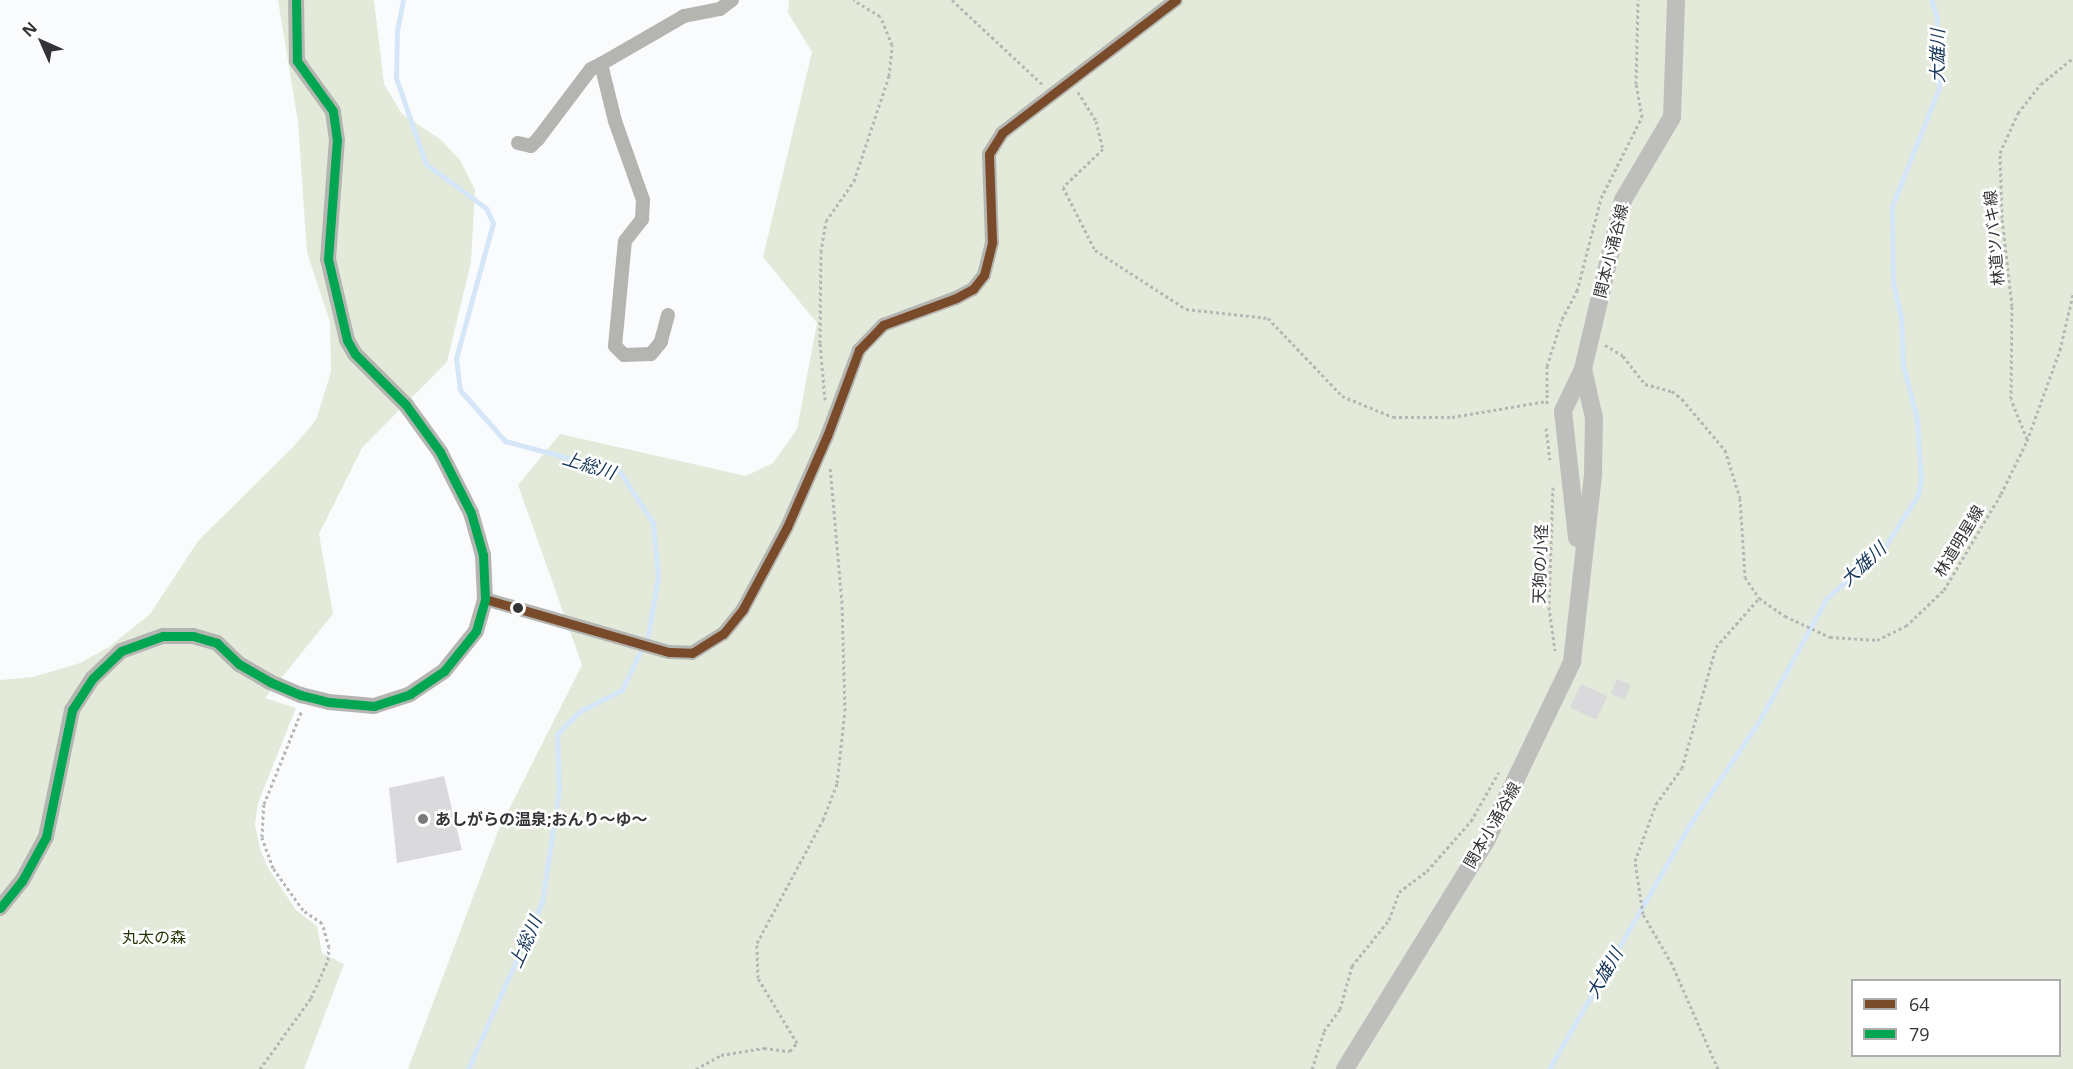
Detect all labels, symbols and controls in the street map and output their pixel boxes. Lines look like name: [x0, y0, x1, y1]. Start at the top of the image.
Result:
north arrow: [12, 12, 72, 72]
text: N: [17, 17, 42, 42]
water label: 大雄川: [1926, 29, 1948, 83]
street label: 林道ツバキ線: [1980, 189, 2008, 287]
street label: 関本小涌谷線: [1590, 202, 1632, 300]
water label: 上総川: [560, 447, 618, 483]
street label: 林道明星線: [1930, 502, 1988, 580]
street label: 天狗の小径: [1529, 524, 1551, 604]
water label: 大雄川: [1836, 538, 1890, 590]
unlabelled marker: [512, 602, 524, 614]
street label: 関本小涌谷線: [1460, 779, 1524, 871]
place label: あしがらの温泉;おんり〜ゆ〜: [435, 809, 648, 829]
marker: あしがらの温泉;おんり〜ゆ〜: [416, 812, 430, 826]
water label: 上総川: [504, 913, 546, 971]
park label: 丸太の森: [122, 927, 186, 947]
water label: 大雄川: [1581, 944, 1627, 1002]
legend: [1851, 979, 2061, 1057]
text: 64: [1909, 992, 1930, 1016]
text: 79: [1909, 1022, 1930, 1046]

